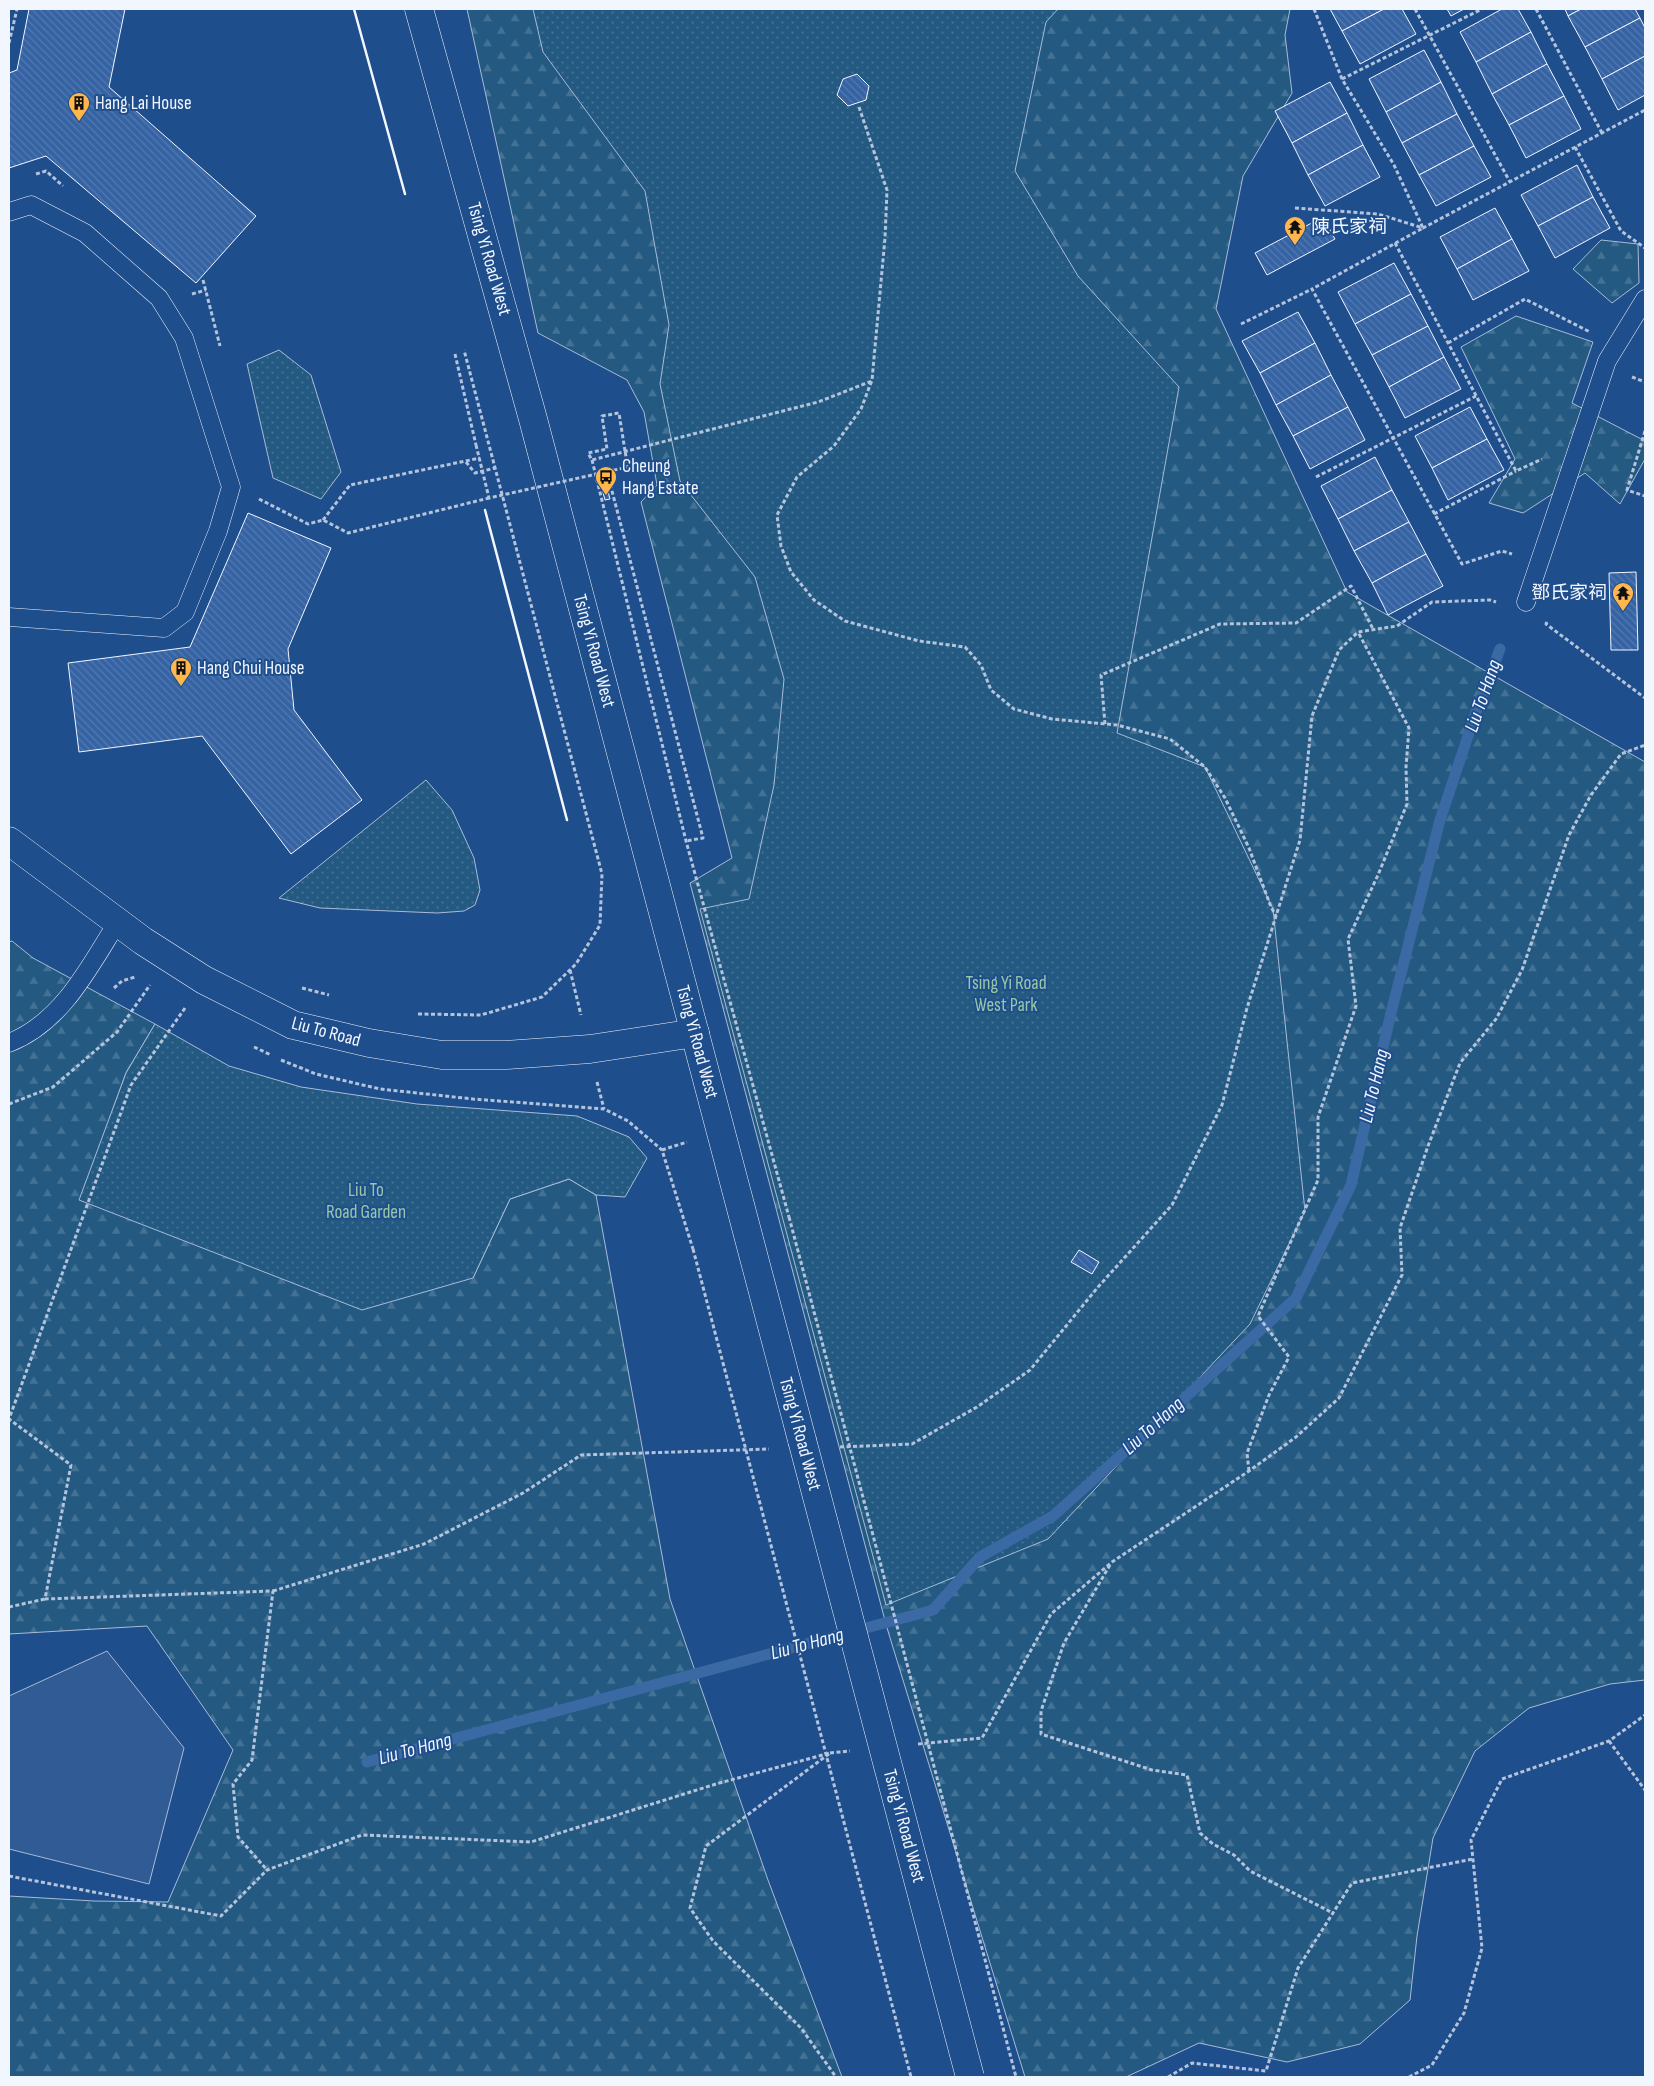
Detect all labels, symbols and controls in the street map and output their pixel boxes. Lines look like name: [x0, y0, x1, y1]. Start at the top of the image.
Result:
building icon: Hang Lai House: [67, 91, 91, 122]
place label: Hang Lai House: [95, 92, 192, 115]
street label: Tsing Yi Road West: [462, 200, 516, 318]
temple icon: 陳氏家祠: [1283, 215, 1307, 246]
place label: 陳氏家祠: [1311, 216, 1387, 239]
place label: Cheung Hang Estate: [622, 455, 699, 500]
bus stop icon: Cheung Hang Estate: [594, 465, 618, 496]
temple icon: 鄧氏家祠: [1611, 581, 1635, 612]
place label: 鄧氏家祠: [1531, 582, 1607, 605]
street label: Tsing Yi Road West: [568, 592, 620, 710]
building icon: Hang Chui House: [169, 656, 193, 687]
place label: Hang Chui House: [197, 657, 304, 680]
water label: Liu To Hang: [1459, 657, 1507, 735]
park label: Tsing Yi Road West Park: [965, 972, 1047, 1017]
street label: Tsing Yi Road West: [671, 983, 723, 1101]
street label: Liu To Road: [289, 1012, 363, 1052]
water label: Liu To Hang: [1354, 1047, 1394, 1125]
park label: Liu To Road Garden: [326, 1179, 406, 1224]
street label: Tsing Yi Road West: [774, 1375, 826, 1493]
water label: Liu To Hang: [1117, 1392, 1189, 1460]
water label: Liu To Hang: [768, 1623, 846, 1665]
water label: Liu To Hang: [376, 1728, 454, 1770]
street label: Tsing Yi Road West: [878, 1767, 930, 1885]

